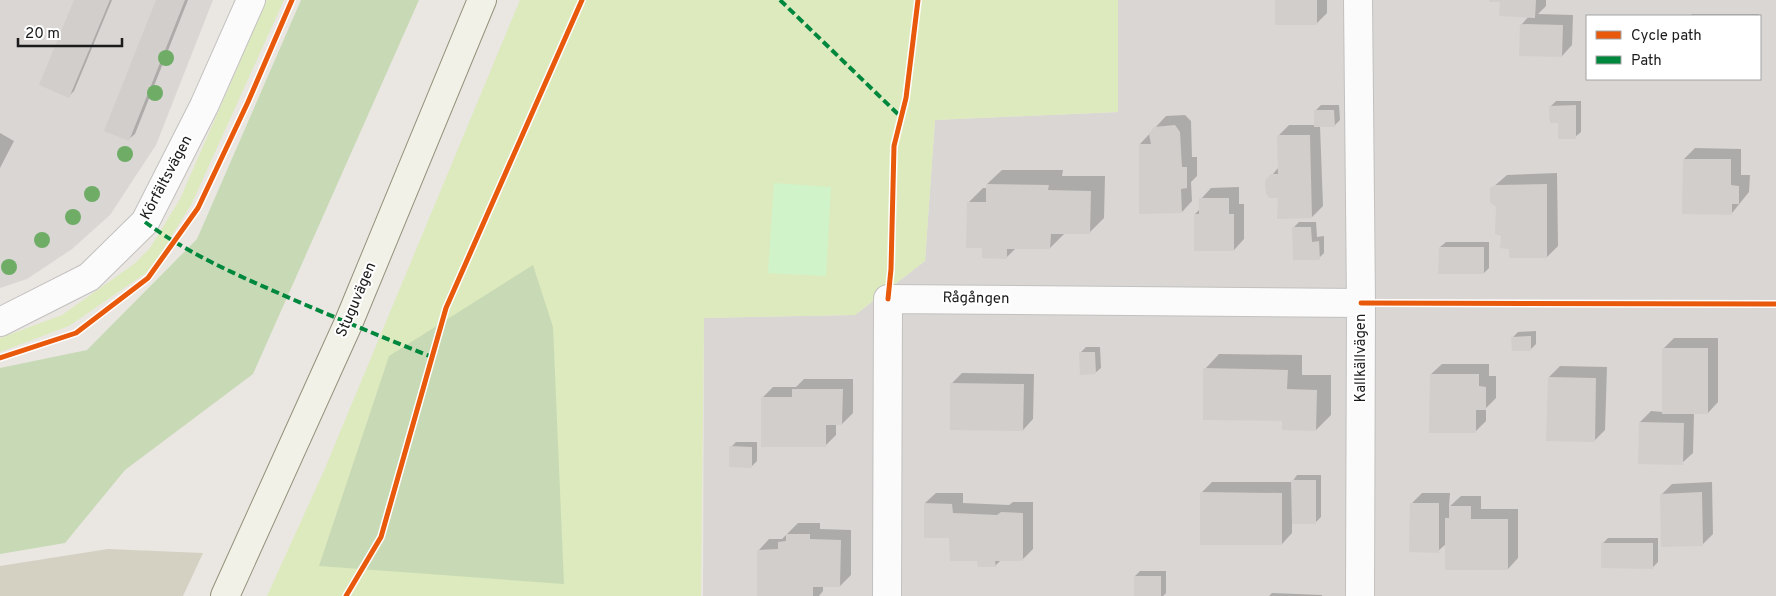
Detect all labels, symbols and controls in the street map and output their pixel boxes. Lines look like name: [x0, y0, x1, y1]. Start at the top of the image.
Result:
scale bar: [18, 15, 121, 47]
legend: [1586, 15, 1761, 80]
text: 20 m: [25, 25, 60, 44]
text: Cycle path: [1631, 27, 1702, 46]
text: Path: [1631, 52, 1662, 71]
street label: Körfältsvägen: [137, 132, 197, 224]
street label: Stuguvägen: [333, 260, 381, 340]
street label: Rågången: [942, 289, 1010, 309]
street label: Kallkällvägen: [1352, 313, 1371, 403]

